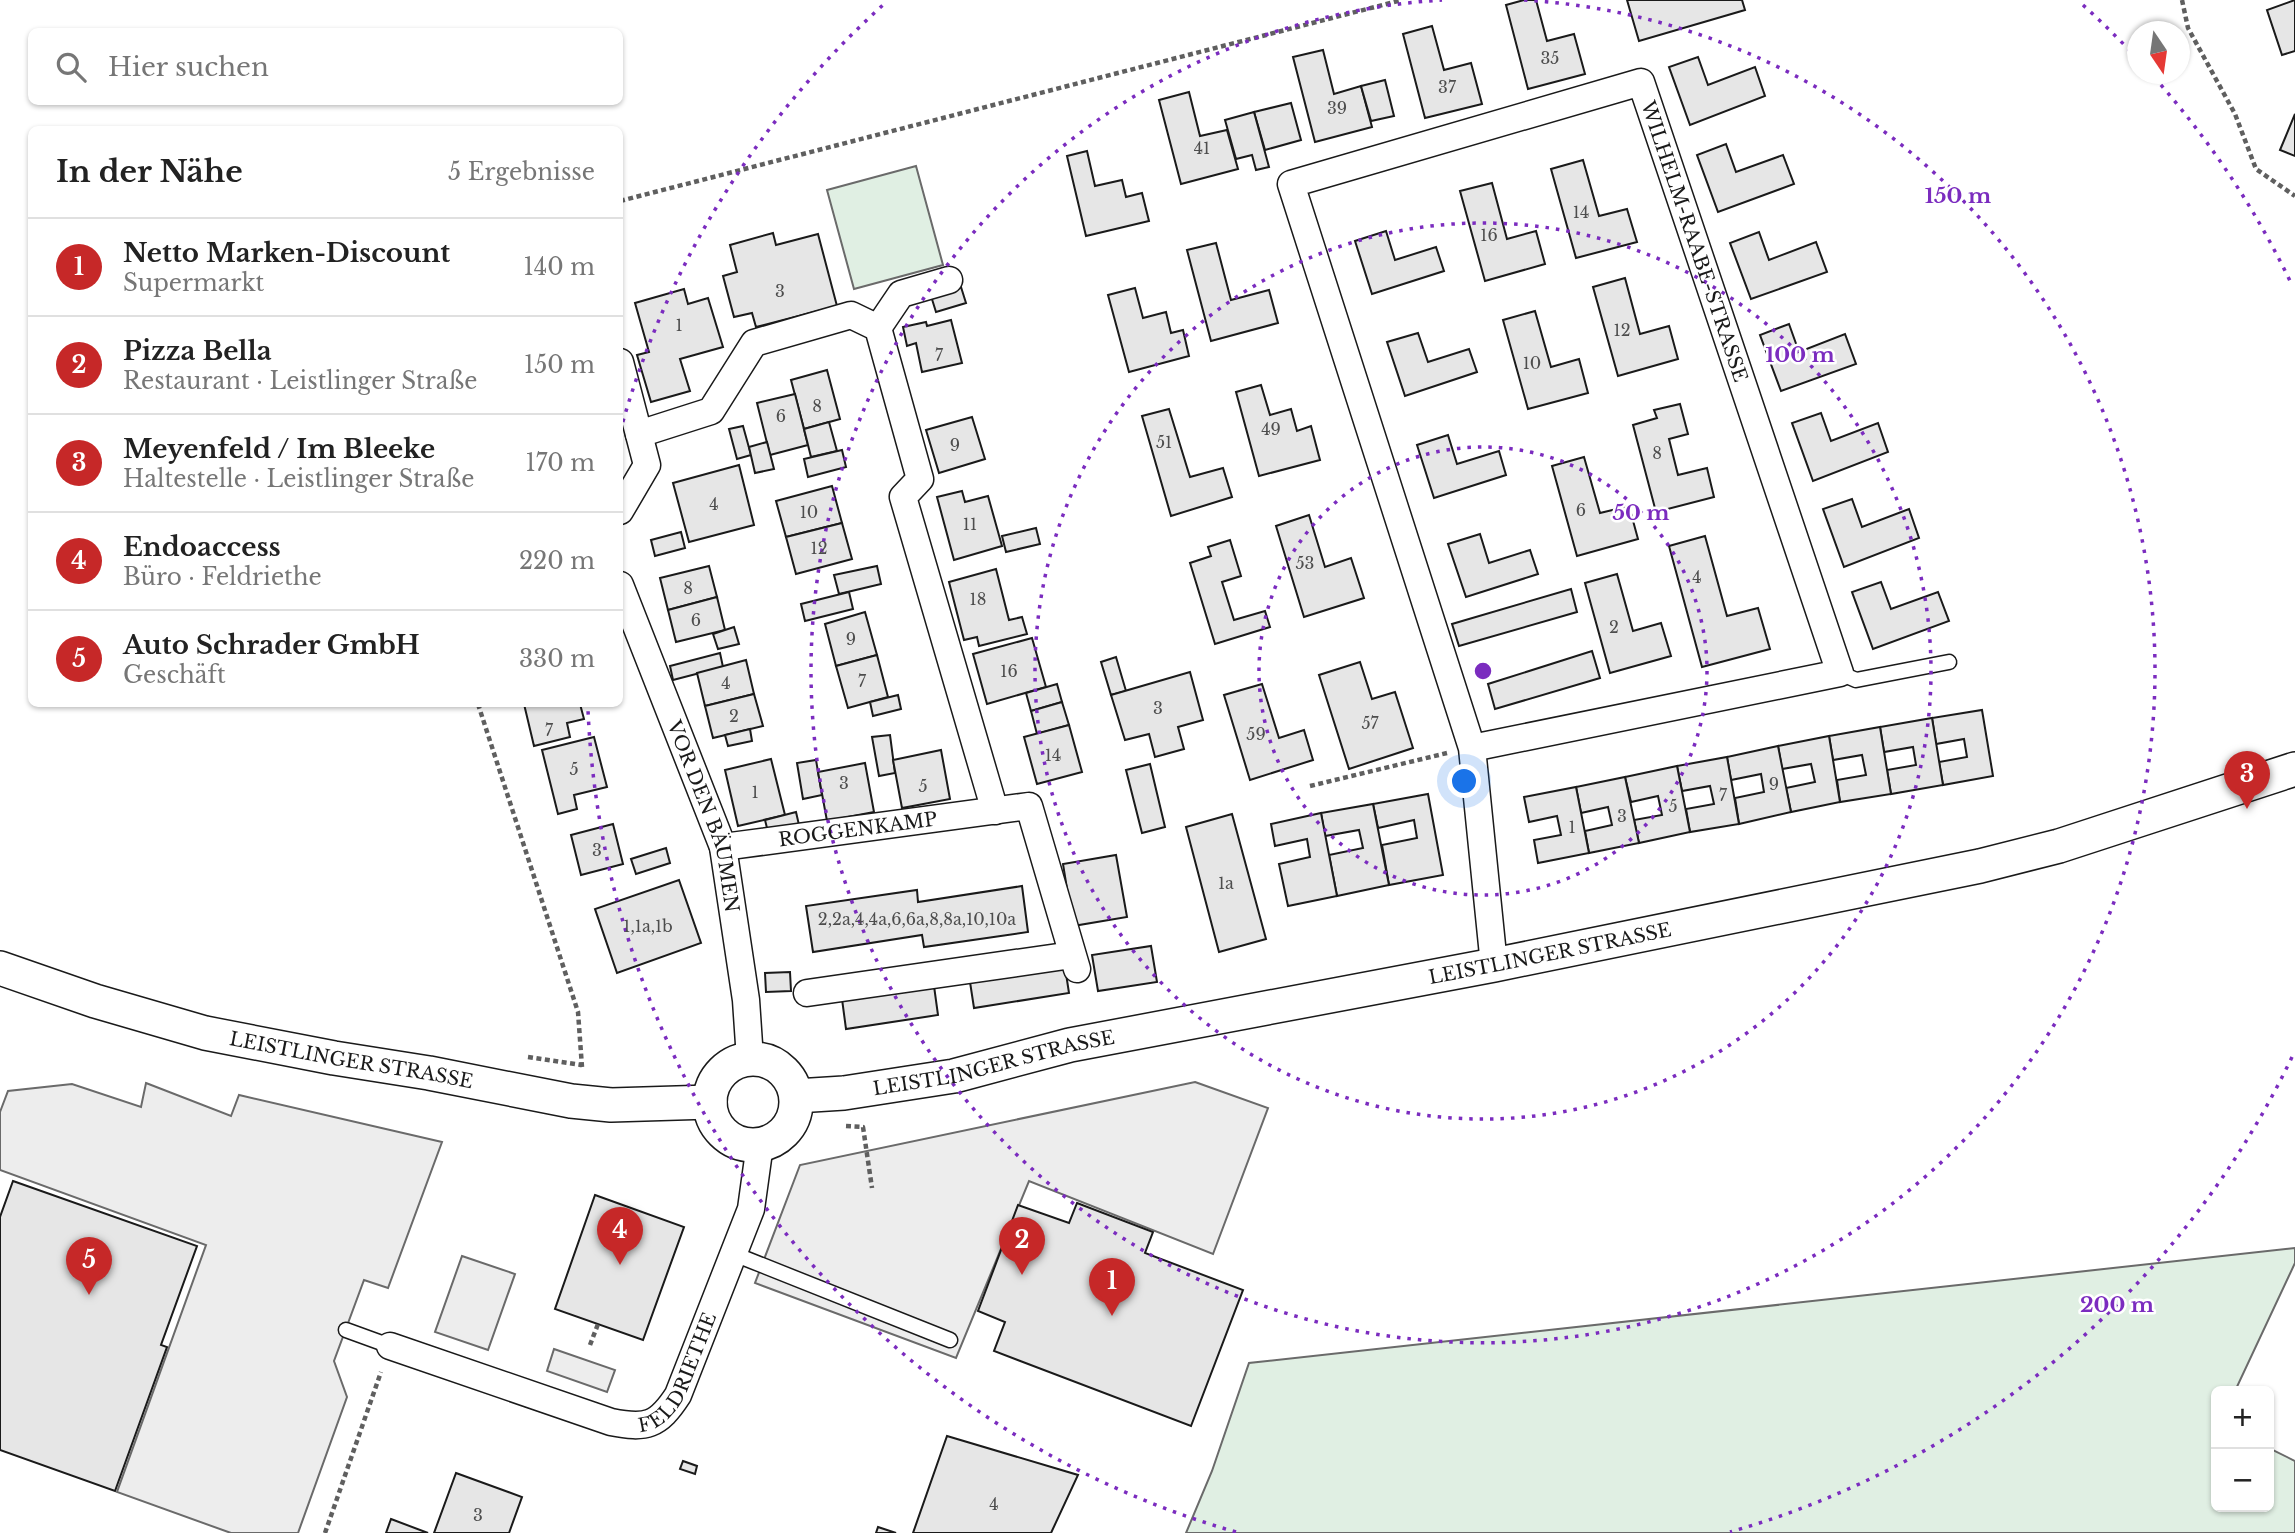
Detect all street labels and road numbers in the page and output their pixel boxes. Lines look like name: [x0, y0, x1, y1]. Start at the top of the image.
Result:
street label: WILHELM-RAABE-STRASSE: [1636, 97, 1752, 385]
street label: VOR DEN BÄUMEN: [662, 716, 744, 914]
street label: ROGGENKAMP: [777, 807, 939, 851]
street label: LEISTLINGER STRASSE: [1427, 918, 1673, 989]
street label: LEISTLINGER STRASSE: [871, 1026, 1117, 1100]
street label: LEISTLINGER STRASSE: [228, 1027, 475, 1093]
street label: FELDRIETHE: [636, 1309, 721, 1437]

